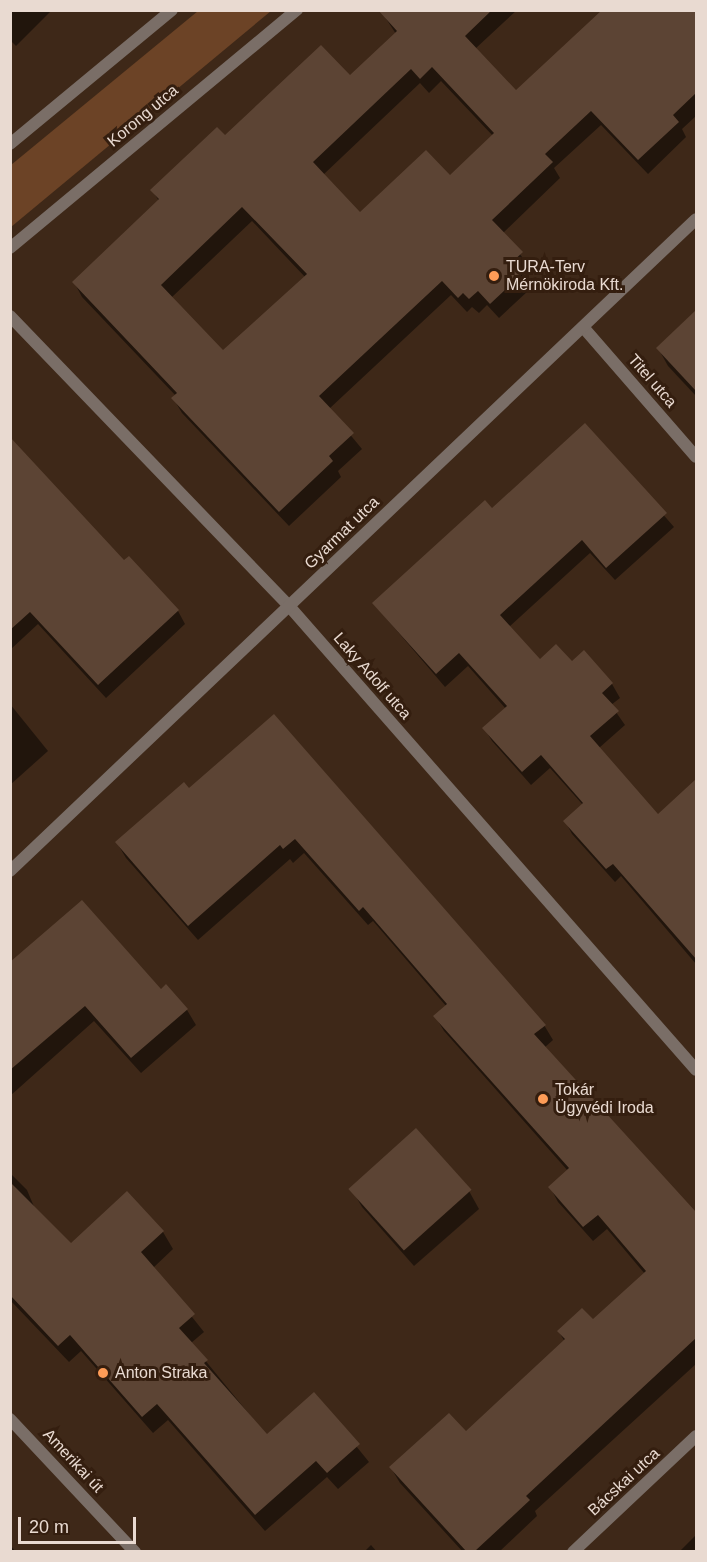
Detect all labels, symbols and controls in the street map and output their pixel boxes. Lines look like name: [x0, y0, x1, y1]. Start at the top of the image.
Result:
street label: Korong utca: [104, 81, 182, 151]
place label: TURA-Terv Mérnökiroda Kft.: [506, 257, 623, 295]
marker: TURA-Terv Mérnökiroda Kft.: [487, 269, 501, 283]
street label: Titel utca: [624, 350, 680, 412]
street label: Gyarmat utca: [301, 493, 383, 573]
street label: Laky Adolf utca: [329, 628, 415, 724]
place label: Tokár Ügyvédi Iroda: [555, 1080, 654, 1118]
marker: Tokár Ügyvédi Iroda: [536, 1092, 550, 1106]
place label: Anton Straka: [115, 1363, 208, 1383]
marker: Anton Straka: [96, 1366, 110, 1380]
street label: Amerikai út: [39, 1425, 107, 1497]
street label: Bácskai utca: [584, 1444, 664, 1520]
scale bar: [21, 1505, 140, 1543]
text: 20 m: [29, 1517, 69, 1537]

